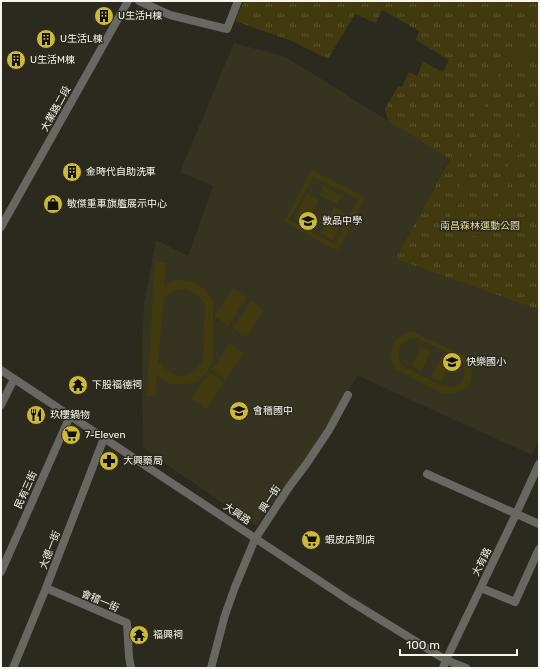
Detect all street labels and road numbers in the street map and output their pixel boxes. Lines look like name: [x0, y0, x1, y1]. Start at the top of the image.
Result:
street label: 大業路二段: [39, 84, 73, 134]
street label: 民有三街: [12, 469, 40, 511]
street label: 興一街: [257, 483, 283, 515]
street label: 大興路: [221, 501, 253, 527]
street label: 大德一街: [37, 529, 63, 571]
street label: 大有路: [470, 546, 494, 578]
street label: 會稽一街: [79, 588, 121, 614]

